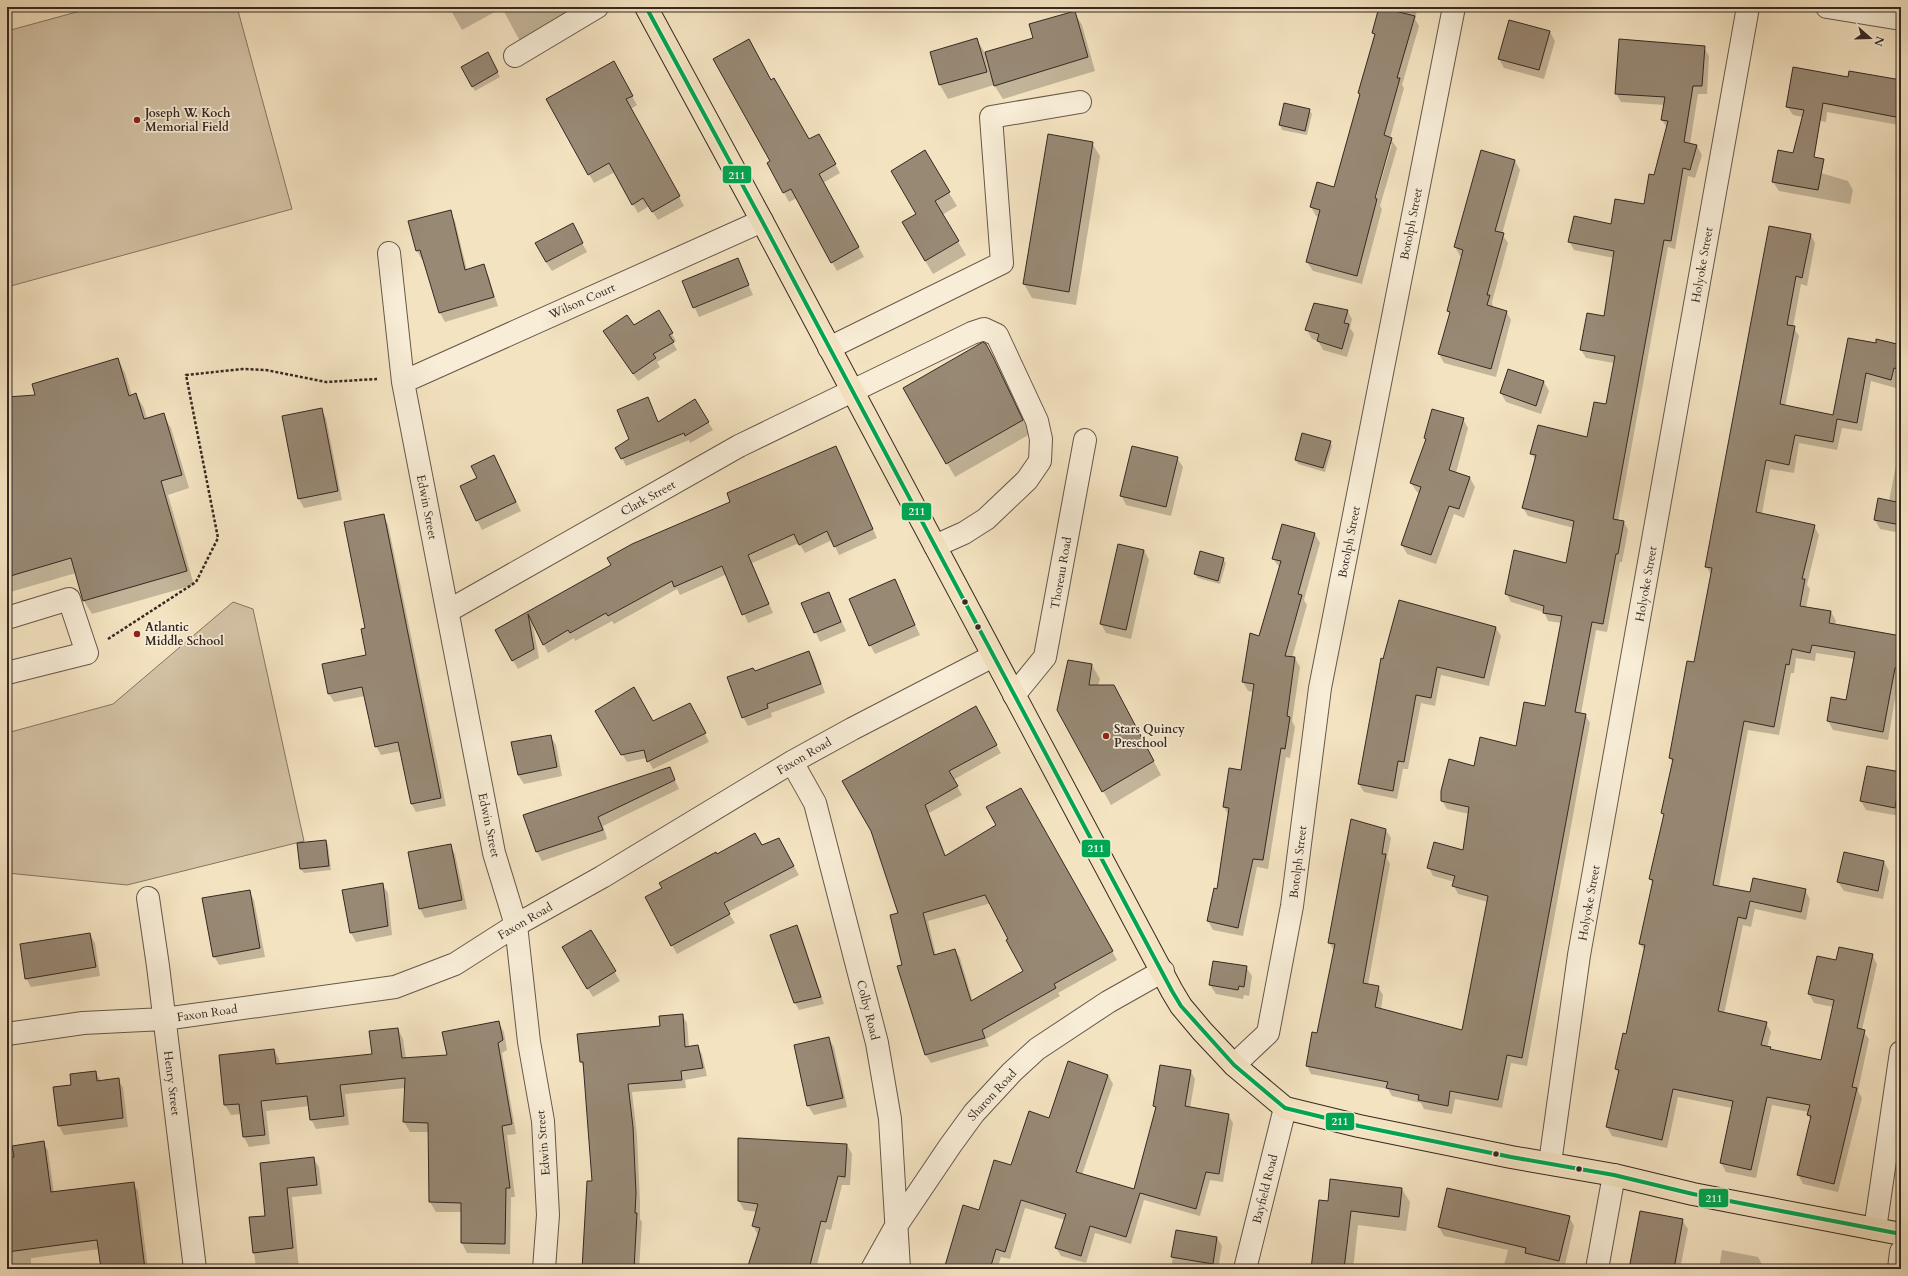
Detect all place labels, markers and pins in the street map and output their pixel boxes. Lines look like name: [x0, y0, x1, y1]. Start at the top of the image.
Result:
place label: Joseph W. Koch Memorial Field: [143, 105, 231, 135]
marker: Joseph W. Koch Memorial Field: [132, 115, 142, 125]
unlabelled marker: [960, 597, 970, 607]
place label: Atlantic Middle School: [145, 619, 224, 649]
unlabelled marker: [973, 622, 983, 632]
marker: Atlantic Middle School: [132, 629, 142, 639]
place label: Stars Quincy Preschool: [1114, 721, 1185, 751]
marker: Stars Quincy Preschool: [1101, 731, 1111, 741]
unlabelled marker: [1491, 1149, 1501, 1159]
unlabelled marker: [1574, 1164, 1584, 1174]

